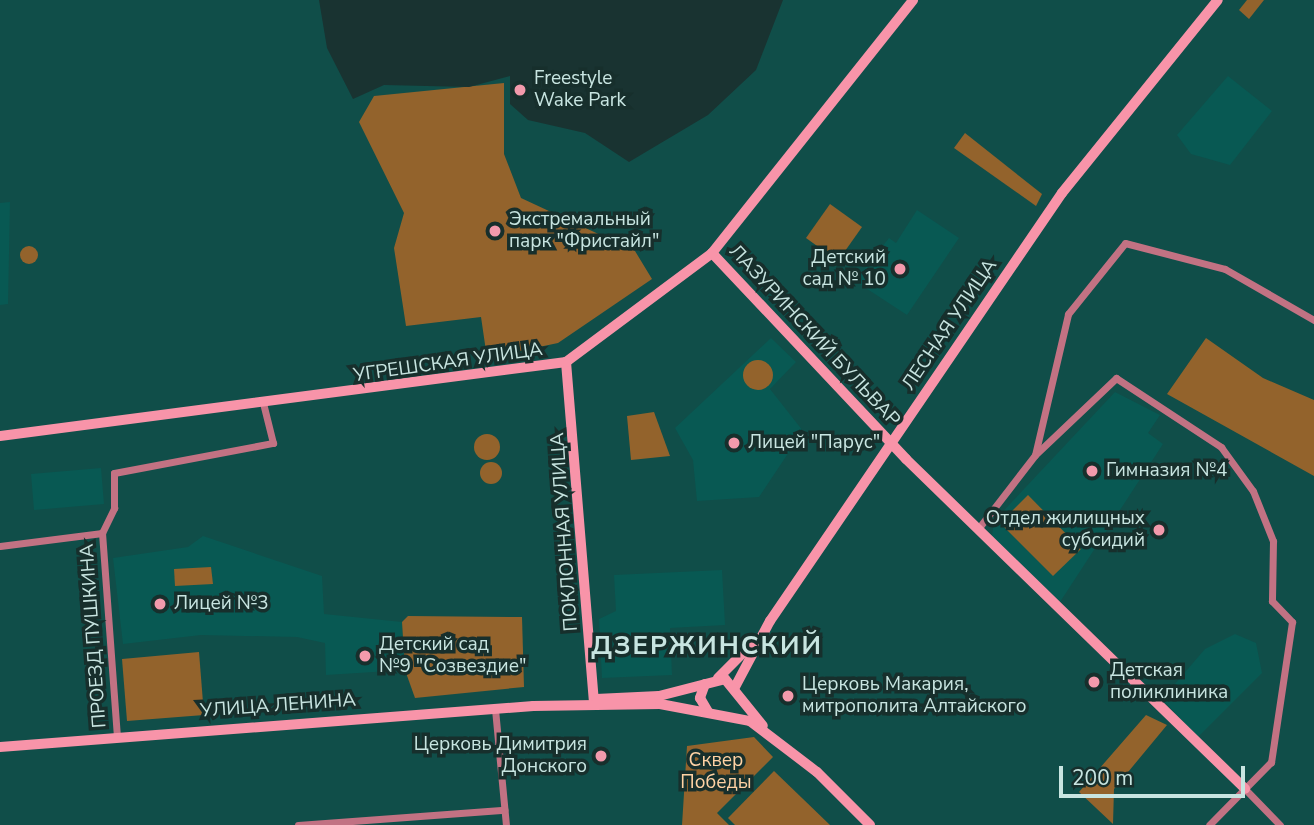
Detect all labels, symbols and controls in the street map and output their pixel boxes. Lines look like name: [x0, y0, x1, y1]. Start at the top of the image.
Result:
place label: Freestyle Wake Park: [534, 68, 626, 112]
marker: Freestyle Wake Park: [512, 82, 528, 98]
place label: Экстремальный парк "Фристайл": [509, 209, 659, 253]
marker: Экстремальный парк "Фристайл": [487, 223, 503, 239]
street label: ЛАЗУРИНСКИЙ БУЛЬВАР: [724, 240, 904, 432]
place label: Детский сад № 10: [802, 247, 886, 291]
street label: ЛЕСНАЯ УЛИЦА: [898, 255, 1002, 395]
marker: Детский сад № 10: [892, 261, 908, 277]
street label: УГРЕШСКАЯ УЛИЦА: [352, 338, 544, 388]
street label: ПОКЛОННАЯ УЛИЦА: [547, 432, 583, 632]
place label: Лицей "Парус": [748, 432, 880, 454]
marker: Лицей "Парус": [726, 435, 742, 451]
place label: Гимназия №4: [1106, 460, 1227, 482]
marker: Гимназия №4: [1084, 463, 1100, 479]
place label: Отдел жилищных субсидий: [986, 508, 1145, 552]
marker: Отдел жилищных субсидий: [1151, 522, 1167, 538]
street label: ПРОЕЗД ПУШКИНА: [76, 543, 112, 729]
place label: Лицей №3: [174, 593, 269, 615]
marker: Лицей №3: [152, 596, 168, 612]
district label: ДЗЕРЖИНСКИЙ: [593, 630, 821, 662]
place label: Детский сад №9 "Созвездие": [379, 634, 526, 678]
marker: Детский сад №9 "Созвездие": [357, 648, 373, 664]
place label: Детская поликлиника: [1110, 660, 1228, 704]
marker: Детская поликлиника: [1084, 672, 1104, 692]
place label: Церковь Макария, митрополита Алтайского: [802, 674, 1027, 718]
marker: Церковь Макария, митрополита Алтайского: [780, 688, 796, 704]
street label: УЛИЦА ЛЕНИНА: [199, 689, 357, 723]
place label: Церковь Димитрия Донского: [414, 734, 587, 778]
marker: Церковь Димитрия Донского: [593, 748, 609, 764]
park label: Сквер Победы: [680, 750, 752, 794]
scale bar: [1062, 752, 1248, 796]
text: 200 m: [1072, 764, 1133, 792]

